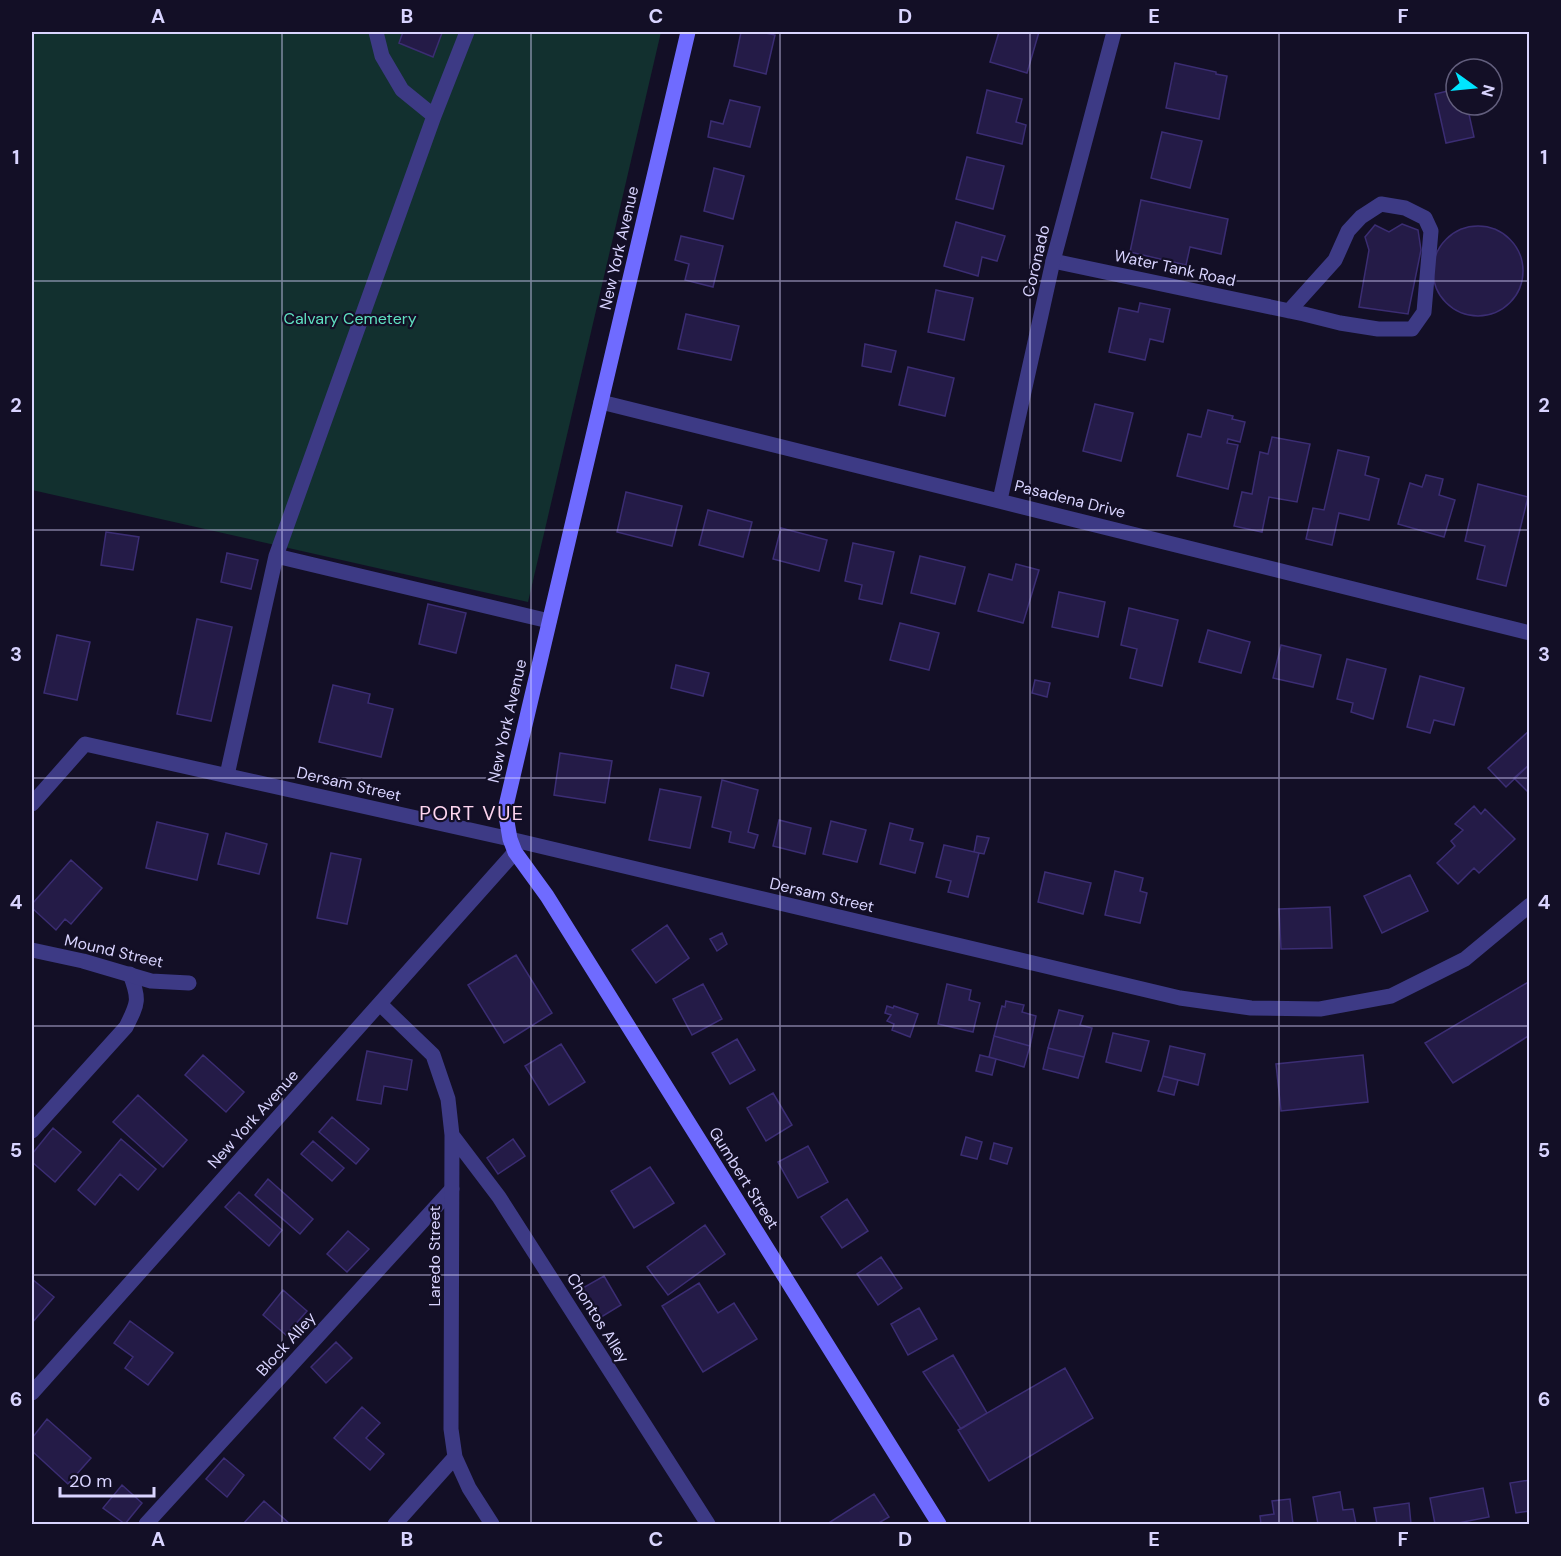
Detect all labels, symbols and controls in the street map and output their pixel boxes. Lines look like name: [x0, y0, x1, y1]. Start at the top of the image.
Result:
text: A: [151, 3, 165, 29]
text: B: [401, 3, 413, 29]
text: C: [649, 3, 663, 29]
text: D: [898, 3, 912, 29]
text: E: [1148, 3, 1160, 29]
text: F: [1397, 3, 1409, 29]
north arrow: [1444, 57, 1504, 117]
text: N: [1476, 82, 1500, 99]
text: 1: [12, 144, 20, 170]
text: 1: [1540, 144, 1548, 170]
street label: New York Avenue: [595, 184, 643, 312]
street label: Coronado: [1018, 223, 1054, 299]
street label: Water Tank Road: [1112, 245, 1238, 291]
park label: Calvary Cemetery: [283, 308, 417, 329]
text: 2: [10, 392, 22, 418]
text: 2: [1538, 392, 1550, 418]
street label: Pasadena Drive: [1012, 475, 1128, 523]
text: 3: [10, 641, 22, 667]
text: 3: [1538, 641, 1550, 667]
street label: New York Avenue: [483, 657, 531, 785]
street label: Dersam Street: [295, 762, 403, 806]
district label: PORT VUE: [419, 800, 525, 826]
street label: Dersam Street: [768, 873, 876, 917]
text: 4: [10, 889, 23, 915]
text: 4: [1538, 889, 1551, 915]
street label: Mound Street: [62, 929, 166, 973]
street label: New York Avenue: [203, 1065, 303, 1173]
street label: Gumbert Street: [704, 1123, 784, 1233]
text: 5: [10, 1137, 22, 1163]
text: 5: [1538, 1137, 1550, 1163]
street label: Laredo Street: [424, 1206, 445, 1306]
street label: Chontos Alley: [562, 1269, 634, 1367]
street label: Block Alley: [252, 1307, 321, 1381]
text: 6: [10, 1386, 22, 1412]
text: 6: [1538, 1386, 1550, 1412]
scale bar: [60, 1460, 154, 1498]
text: 20 m: [69, 1469, 112, 1493]
text: A: [151, 1526, 165, 1552]
text: B: [401, 1526, 413, 1552]
text: C: [649, 1526, 663, 1552]
text: D: [898, 1526, 912, 1552]
text: E: [1148, 1526, 1160, 1552]
text: F: [1397, 1526, 1409, 1552]

